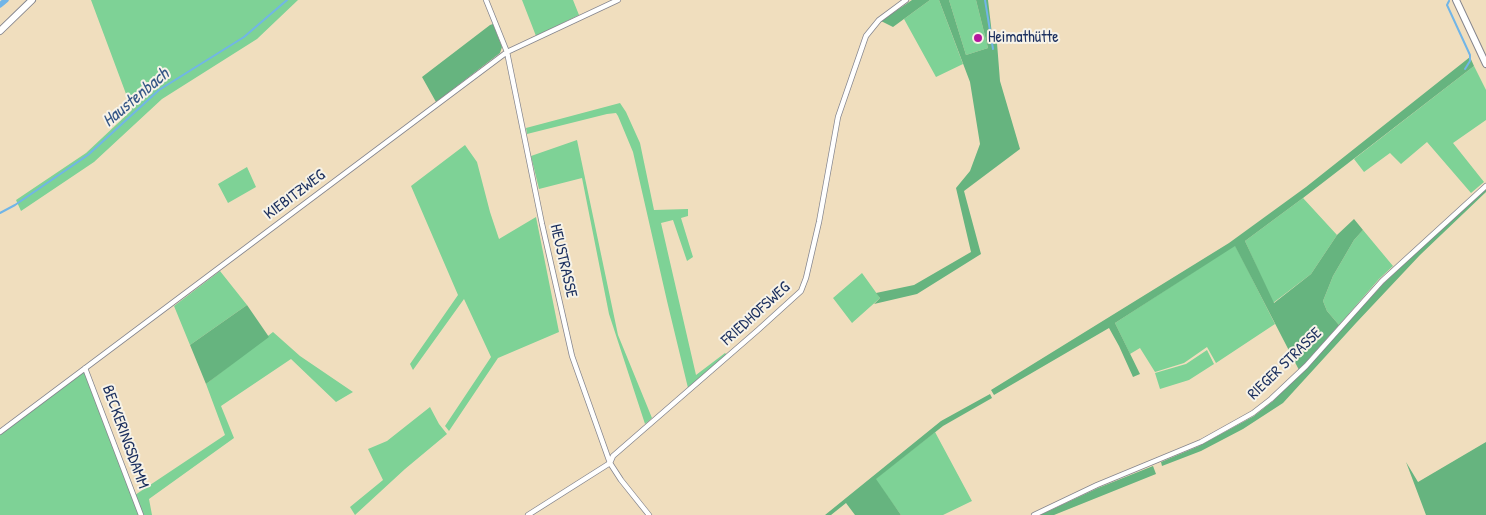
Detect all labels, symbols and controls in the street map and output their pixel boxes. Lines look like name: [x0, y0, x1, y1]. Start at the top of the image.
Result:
place label: Heimathütte: [988, 28, 1059, 48]
marker: Heimathütte: [972, 32, 984, 44]
water label: Haustenbach: [98, 64, 174, 132]
street label: KIEBITZWEG: [261, 166, 329, 224]
street label: HEUSTRASSE: [545, 222, 581, 300]
street label: FRIEDHOFSWEG: [718, 278, 794, 350]
street label: RIEGER STRASSE: [1244, 324, 1326, 404]
street label: BECKERINGSDAMM: [97, 383, 153, 491]

